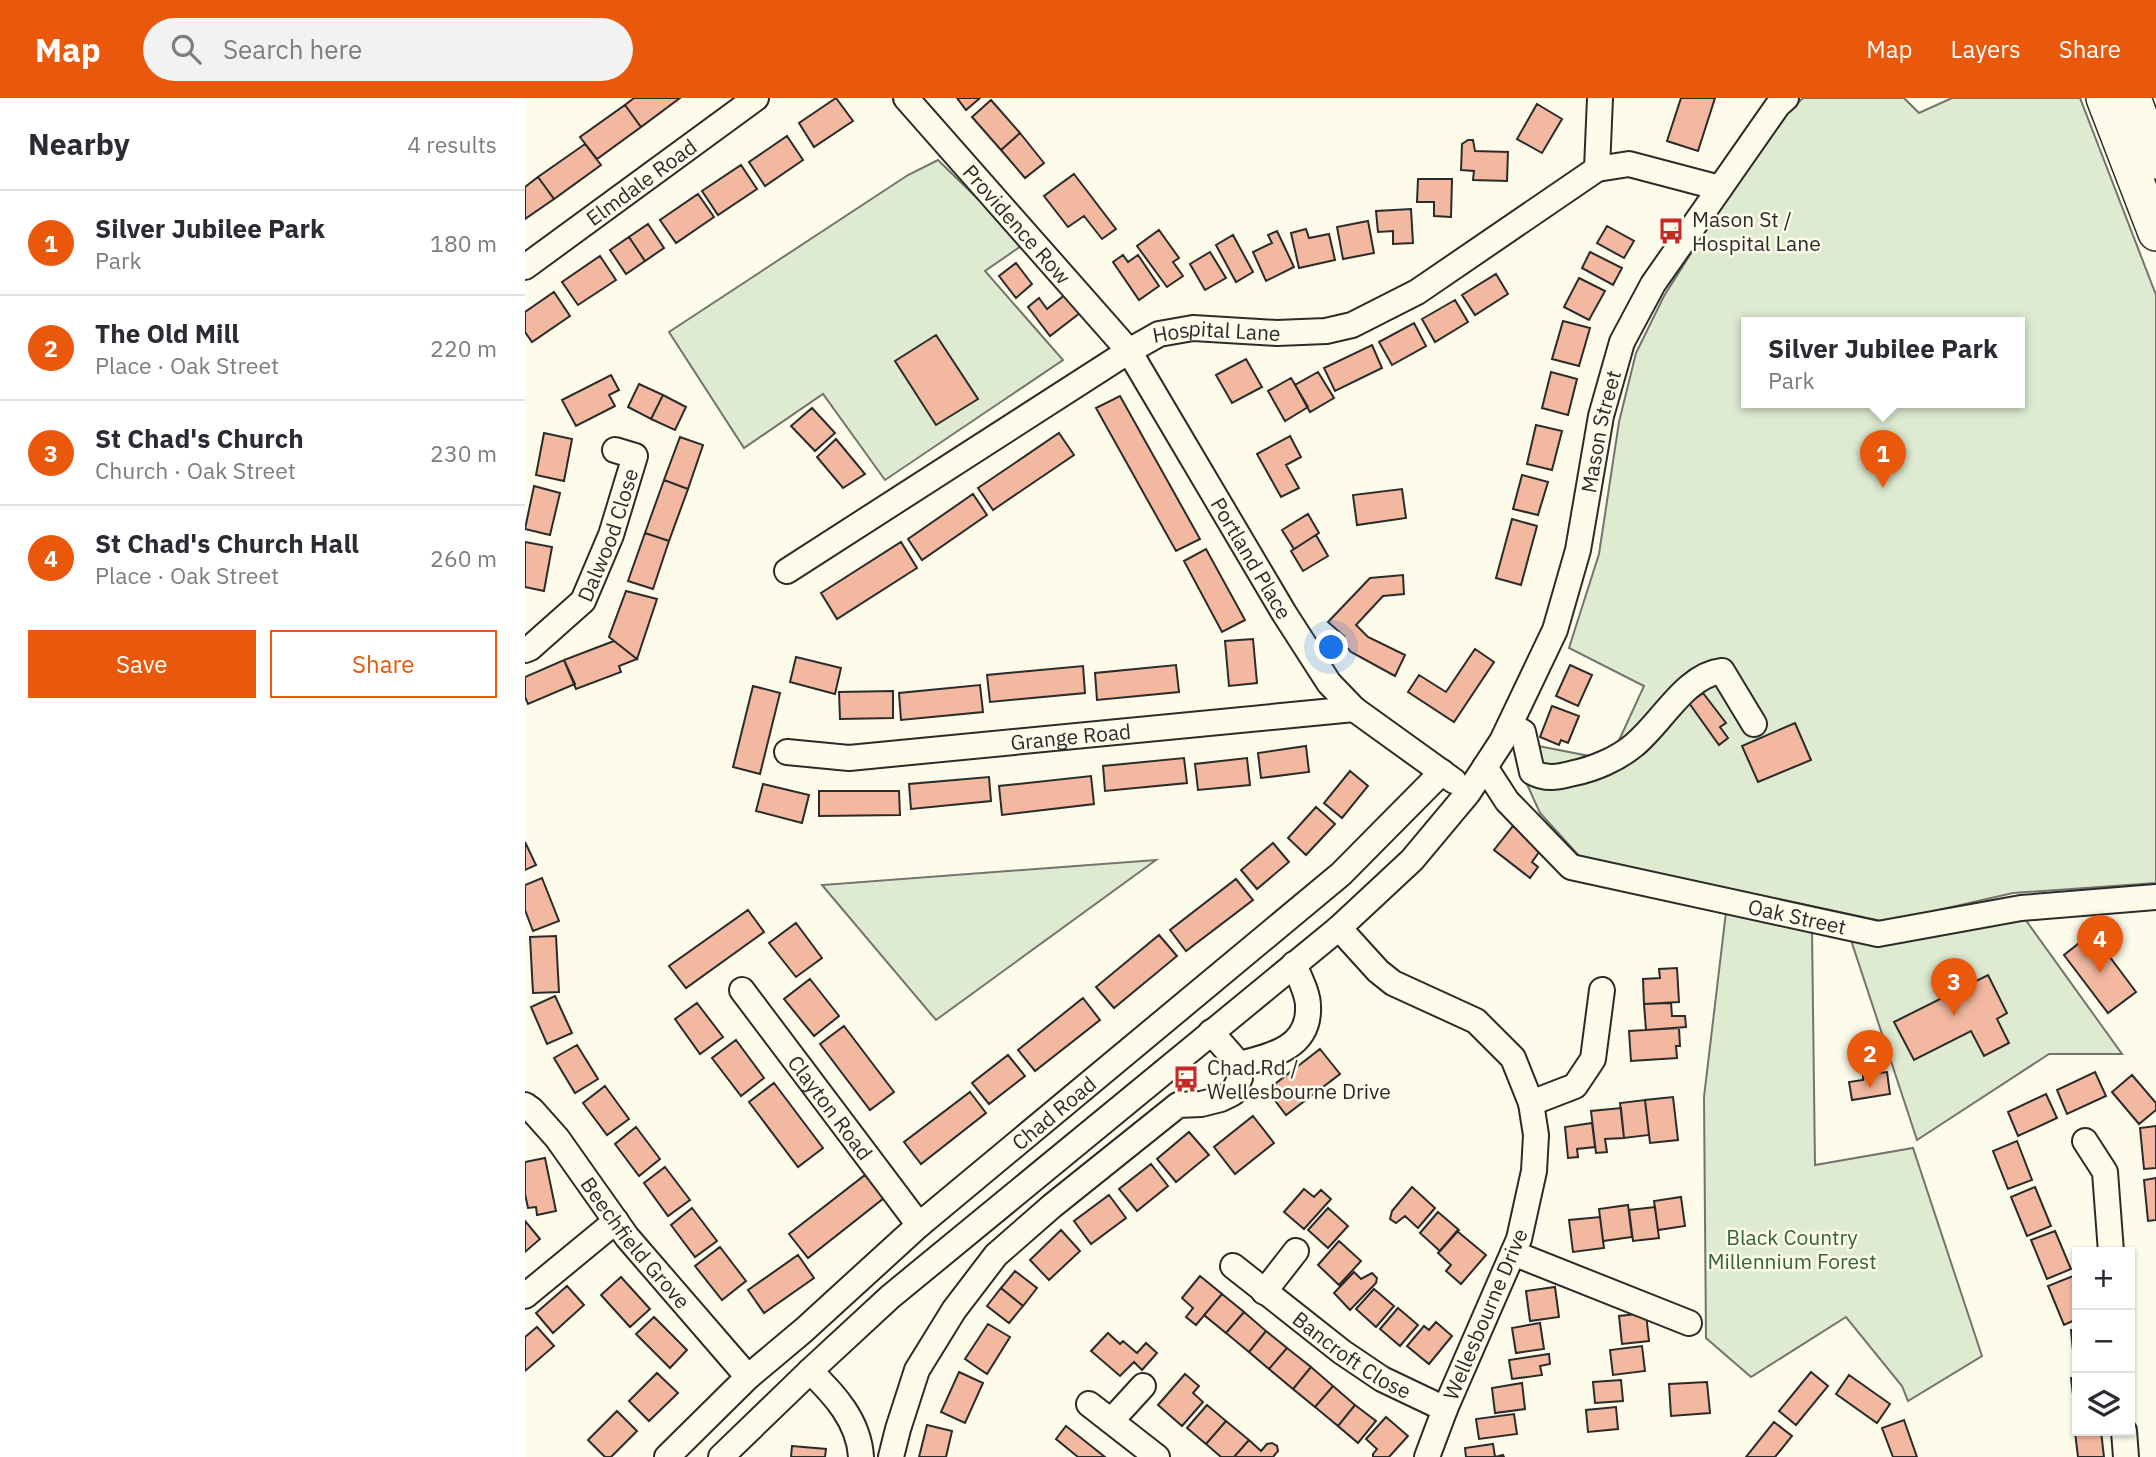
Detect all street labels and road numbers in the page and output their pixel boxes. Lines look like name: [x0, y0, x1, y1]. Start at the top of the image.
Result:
street label: Elmdale Road: [580, 132, 702, 232]
street label: Providence Row: [957, 158, 1077, 290]
street label: Hospital Lane: [1150, 314, 1281, 349]
street label: Mason Street: [1574, 367, 1627, 495]
street label: Dalwood Close: [570, 465, 644, 606]
street label: Portland Place: [1205, 492, 1298, 624]
street label: Grange Road: [1009, 717, 1132, 756]
street label: Oak Street: [1746, 892, 1849, 941]
street label: Clayton Road: [782, 1049, 879, 1166]
street label: Chad Road: [1006, 1070, 1102, 1156]
street label: Beechfield Grove: [575, 1171, 697, 1314]
street label: Wellesbourne Drive: [1436, 1224, 1534, 1404]
street label: Bancroft Close: [1287, 1305, 1416, 1405]

